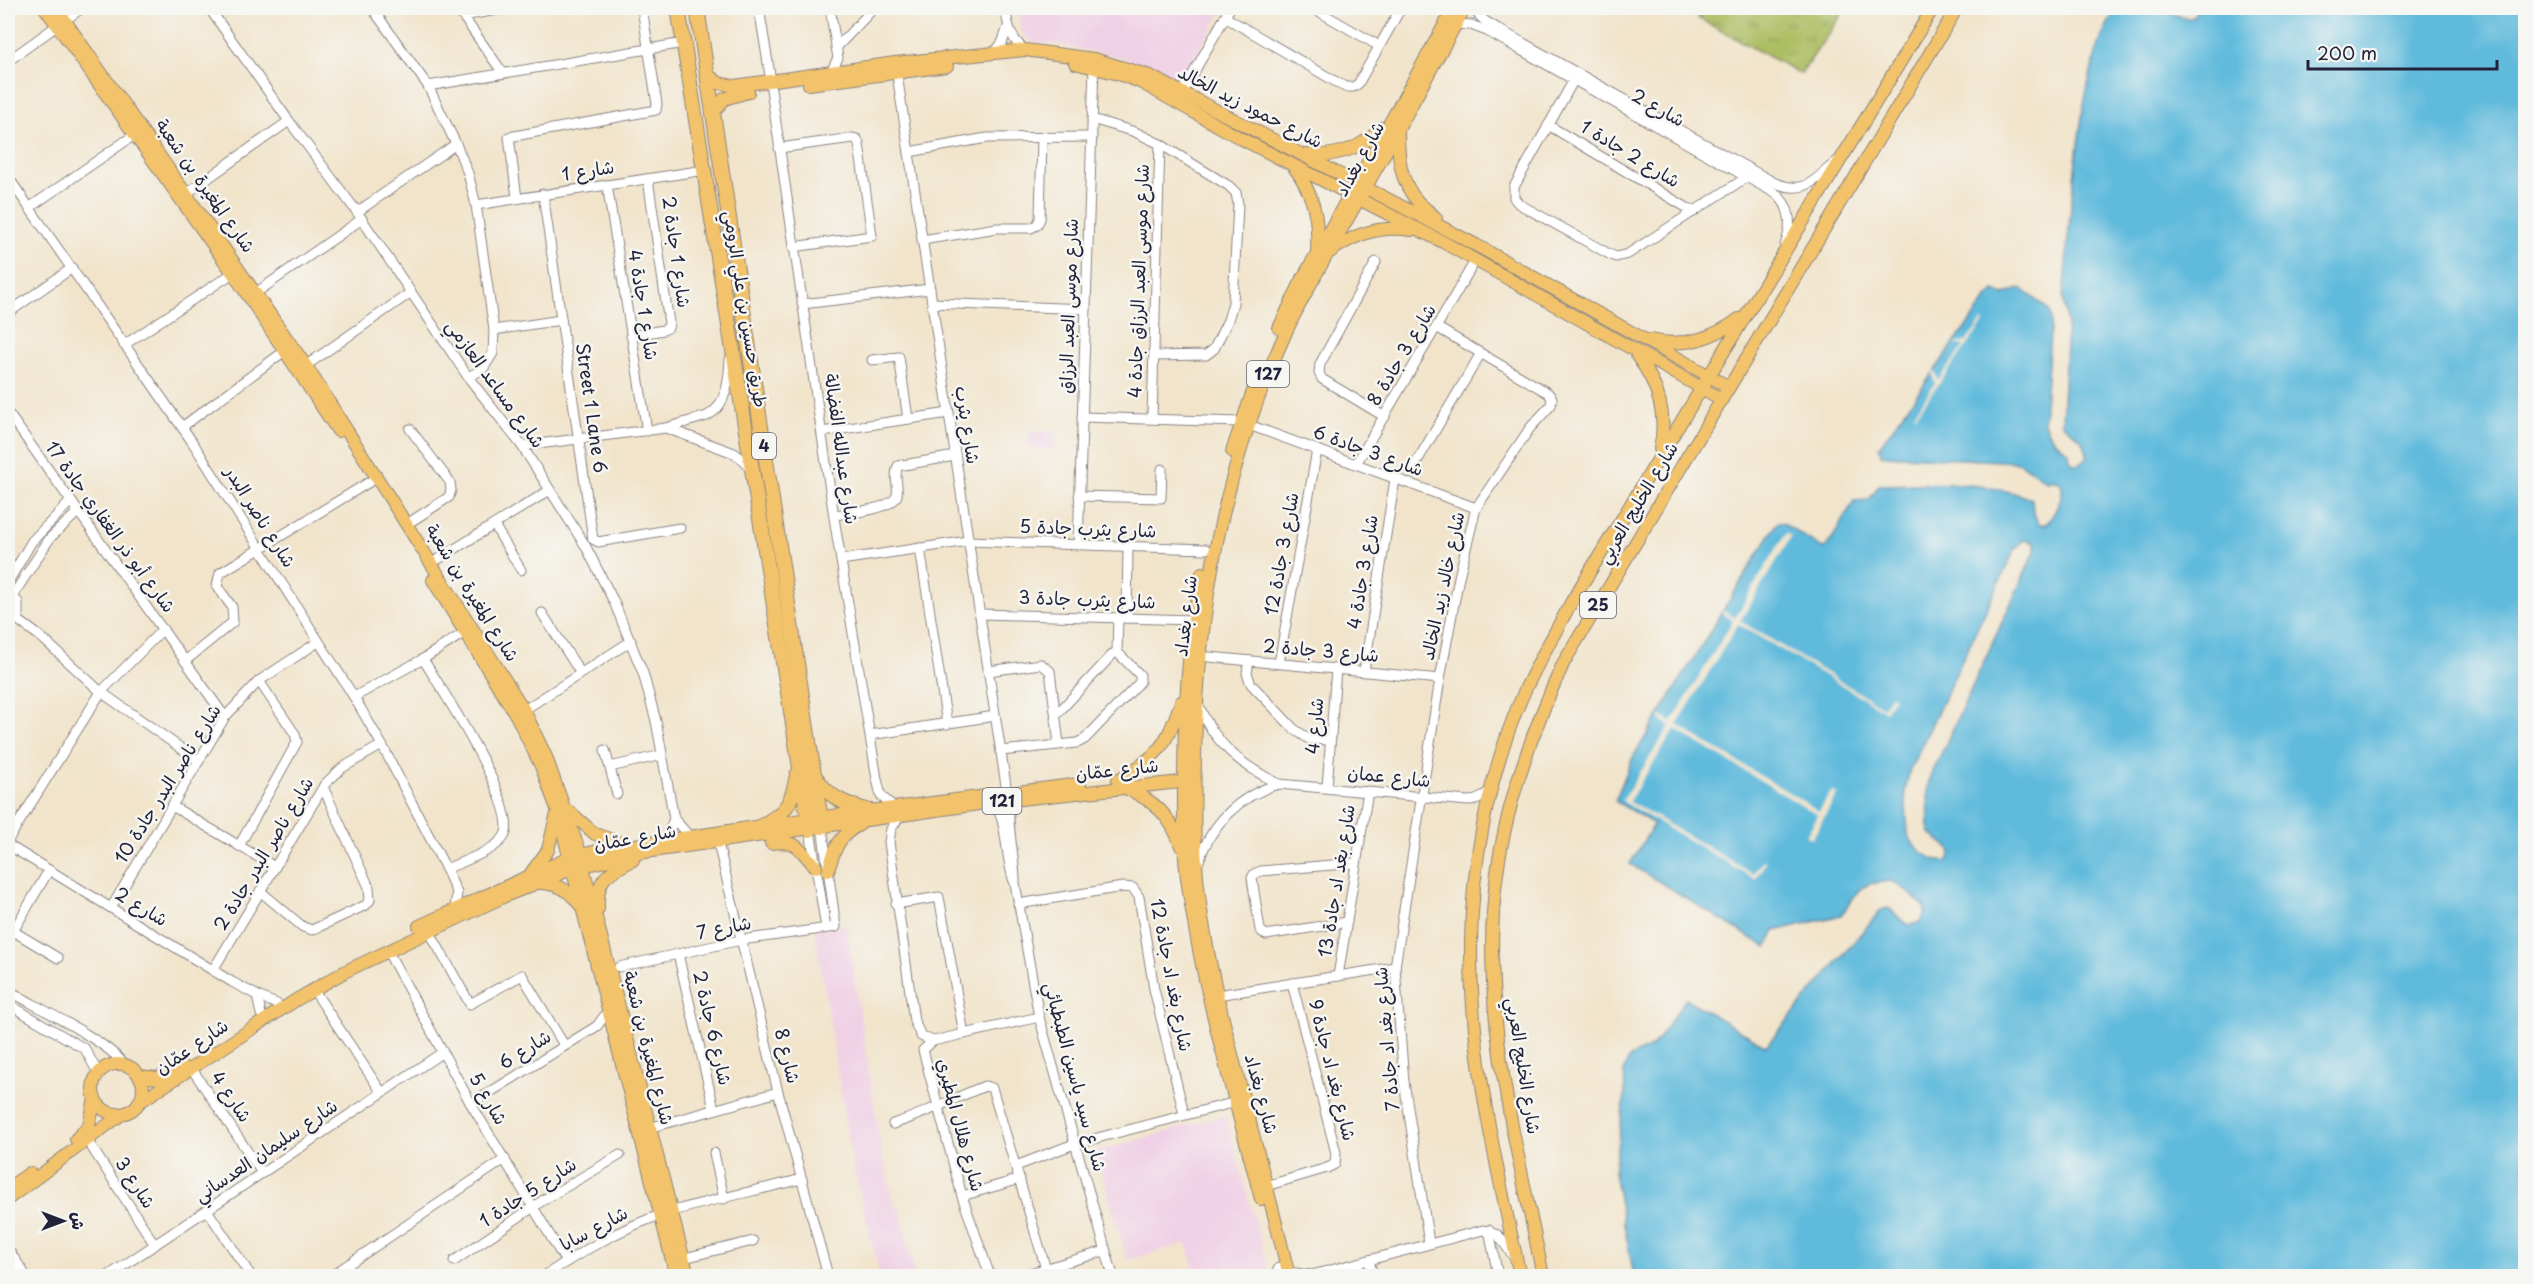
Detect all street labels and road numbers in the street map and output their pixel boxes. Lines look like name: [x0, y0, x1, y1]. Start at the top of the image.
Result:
street label: شارع حمود زيد الخالد: [1173, 57, 1328, 154]
street label: شارع 2: [1627, 81, 1690, 132]
street label: شارع 2 جادة 1: [1576, 112, 1686, 193]
street label: شارع المغيرة بن شعبة: [150, 113, 263, 258]
street label: شارع بغداد: [1327, 116, 1390, 201]
street label: شارع 1: [560, 152, 616, 187]
street label: شارع موسى العبد الرزاق جادة 4: [1120, 163, 1155, 398]
street label: شارع 1 جادة 2: [656, 194, 699, 309]
street label: طريق حسين بن علي الرومي: [714, 208, 775, 410]
street label: شارع موسى العبد الرزاق: [1051, 218, 1084, 394]
street label: شارع 1 جادة 4: [622, 248, 667, 362]
street label: شارع 3 جادة 8: [1360, 298, 1442, 410]
street label: شارع مساعد العازمي: [437, 313, 552, 455]
street label: Street 1 Lane 6: [570, 341, 615, 475]
road number: 127: [1247, 361, 1289, 387]
street label: شارع عبدالله الفضالة: [819, 372, 866, 526]
street label: شارع يثرب: [949, 384, 988, 466]
street label: شارع 3 جادة 6: [1309, 417, 1428, 482]
road number: 4: [752, 433, 776, 459]
street label: شارع أبو ذر الغفاري جادة 17: [39, 435, 183, 618]
street label: شارع الخليج العربي: [1590, 436, 1687, 570]
street label: شارع ناصر البدر: [218, 458, 303, 572]
street label: شارع 3 جادة 12: [1256, 490, 1305, 617]
street label: شارع خالد زيد الخالد: [1413, 509, 1470, 662]
street label: شارع يثرب جادة 5: [1019, 512, 1157, 543]
street label: شارع 3 جادة 4: [1339, 513, 1384, 631]
street label: شارع المغيرة بن شعبة: [420, 518, 527, 666]
street label: شارع بغداد: [1166, 574, 1203, 658]
street label: شارع يثرب جادة 3: [1018, 583, 1156, 614]
road number: 25: [1580, 592, 1616, 618]
street label: شارع 3 جادة 2: [1262, 631, 1380, 668]
street label: شارع 4: [1298, 696, 1329, 755]
street label: شارع ناصر البدر جادة 10: [107, 698, 227, 868]
street label: شارع عمّان: [1074, 751, 1160, 786]
street label: شارع عمان: [1346, 758, 1432, 793]
street label: شارع ناصر البدر جادة 2: [206, 771, 319, 935]
road number: 121: [982, 788, 1022, 814]
street label: شارع بغد اد جادة 13: [1310, 802, 1361, 959]
street label: شارع عمّان: [591, 816, 678, 857]
street label: شارع 2: [110, 879, 173, 932]
street label: شارع بغد اد جادة 12: [1144, 896, 1201, 1053]
street label: شارع 7: [694, 908, 753, 945]
street label: شارع بغد اد جادة 7: [1366, 966, 1405, 1112]
street label: شارع المغيرة بن شعبة: [617, 968, 682, 1128]
street label: شارع 6 جادة 2: [687, 968, 740, 1088]
street label: شارع سيد ياسين الطبطبائي: [1034, 979, 1115, 1175]
street label: شارع بغد اد جادة 9: [1303, 996, 1364, 1143]
street label: شارع الخليج العربي: [1496, 996, 1549, 1137]
street label: شارع عمّان: [149, 1011, 233, 1080]
street label: شارع 6: [493, 1022, 556, 1075]
street label: شارع 8: [769, 1025, 808, 1086]
street label: شارع بغداد: [1239, 1051, 1286, 1137]
street label: شارع هلال المطيري: [930, 1055, 992, 1194]
street label: شارع 4: [205, 1065, 259, 1127]
street label: شارع 5: [464, 1067, 515, 1129]
street label: شارع سليمان العدساني: [188, 1092, 345, 1211]
street label: شارع 5 جادة 1: [473, 1150, 581, 1233]
street label: شارع 3: [109, 1151, 163, 1213]
street label: شارع سابا: [554, 1198, 632, 1257]

